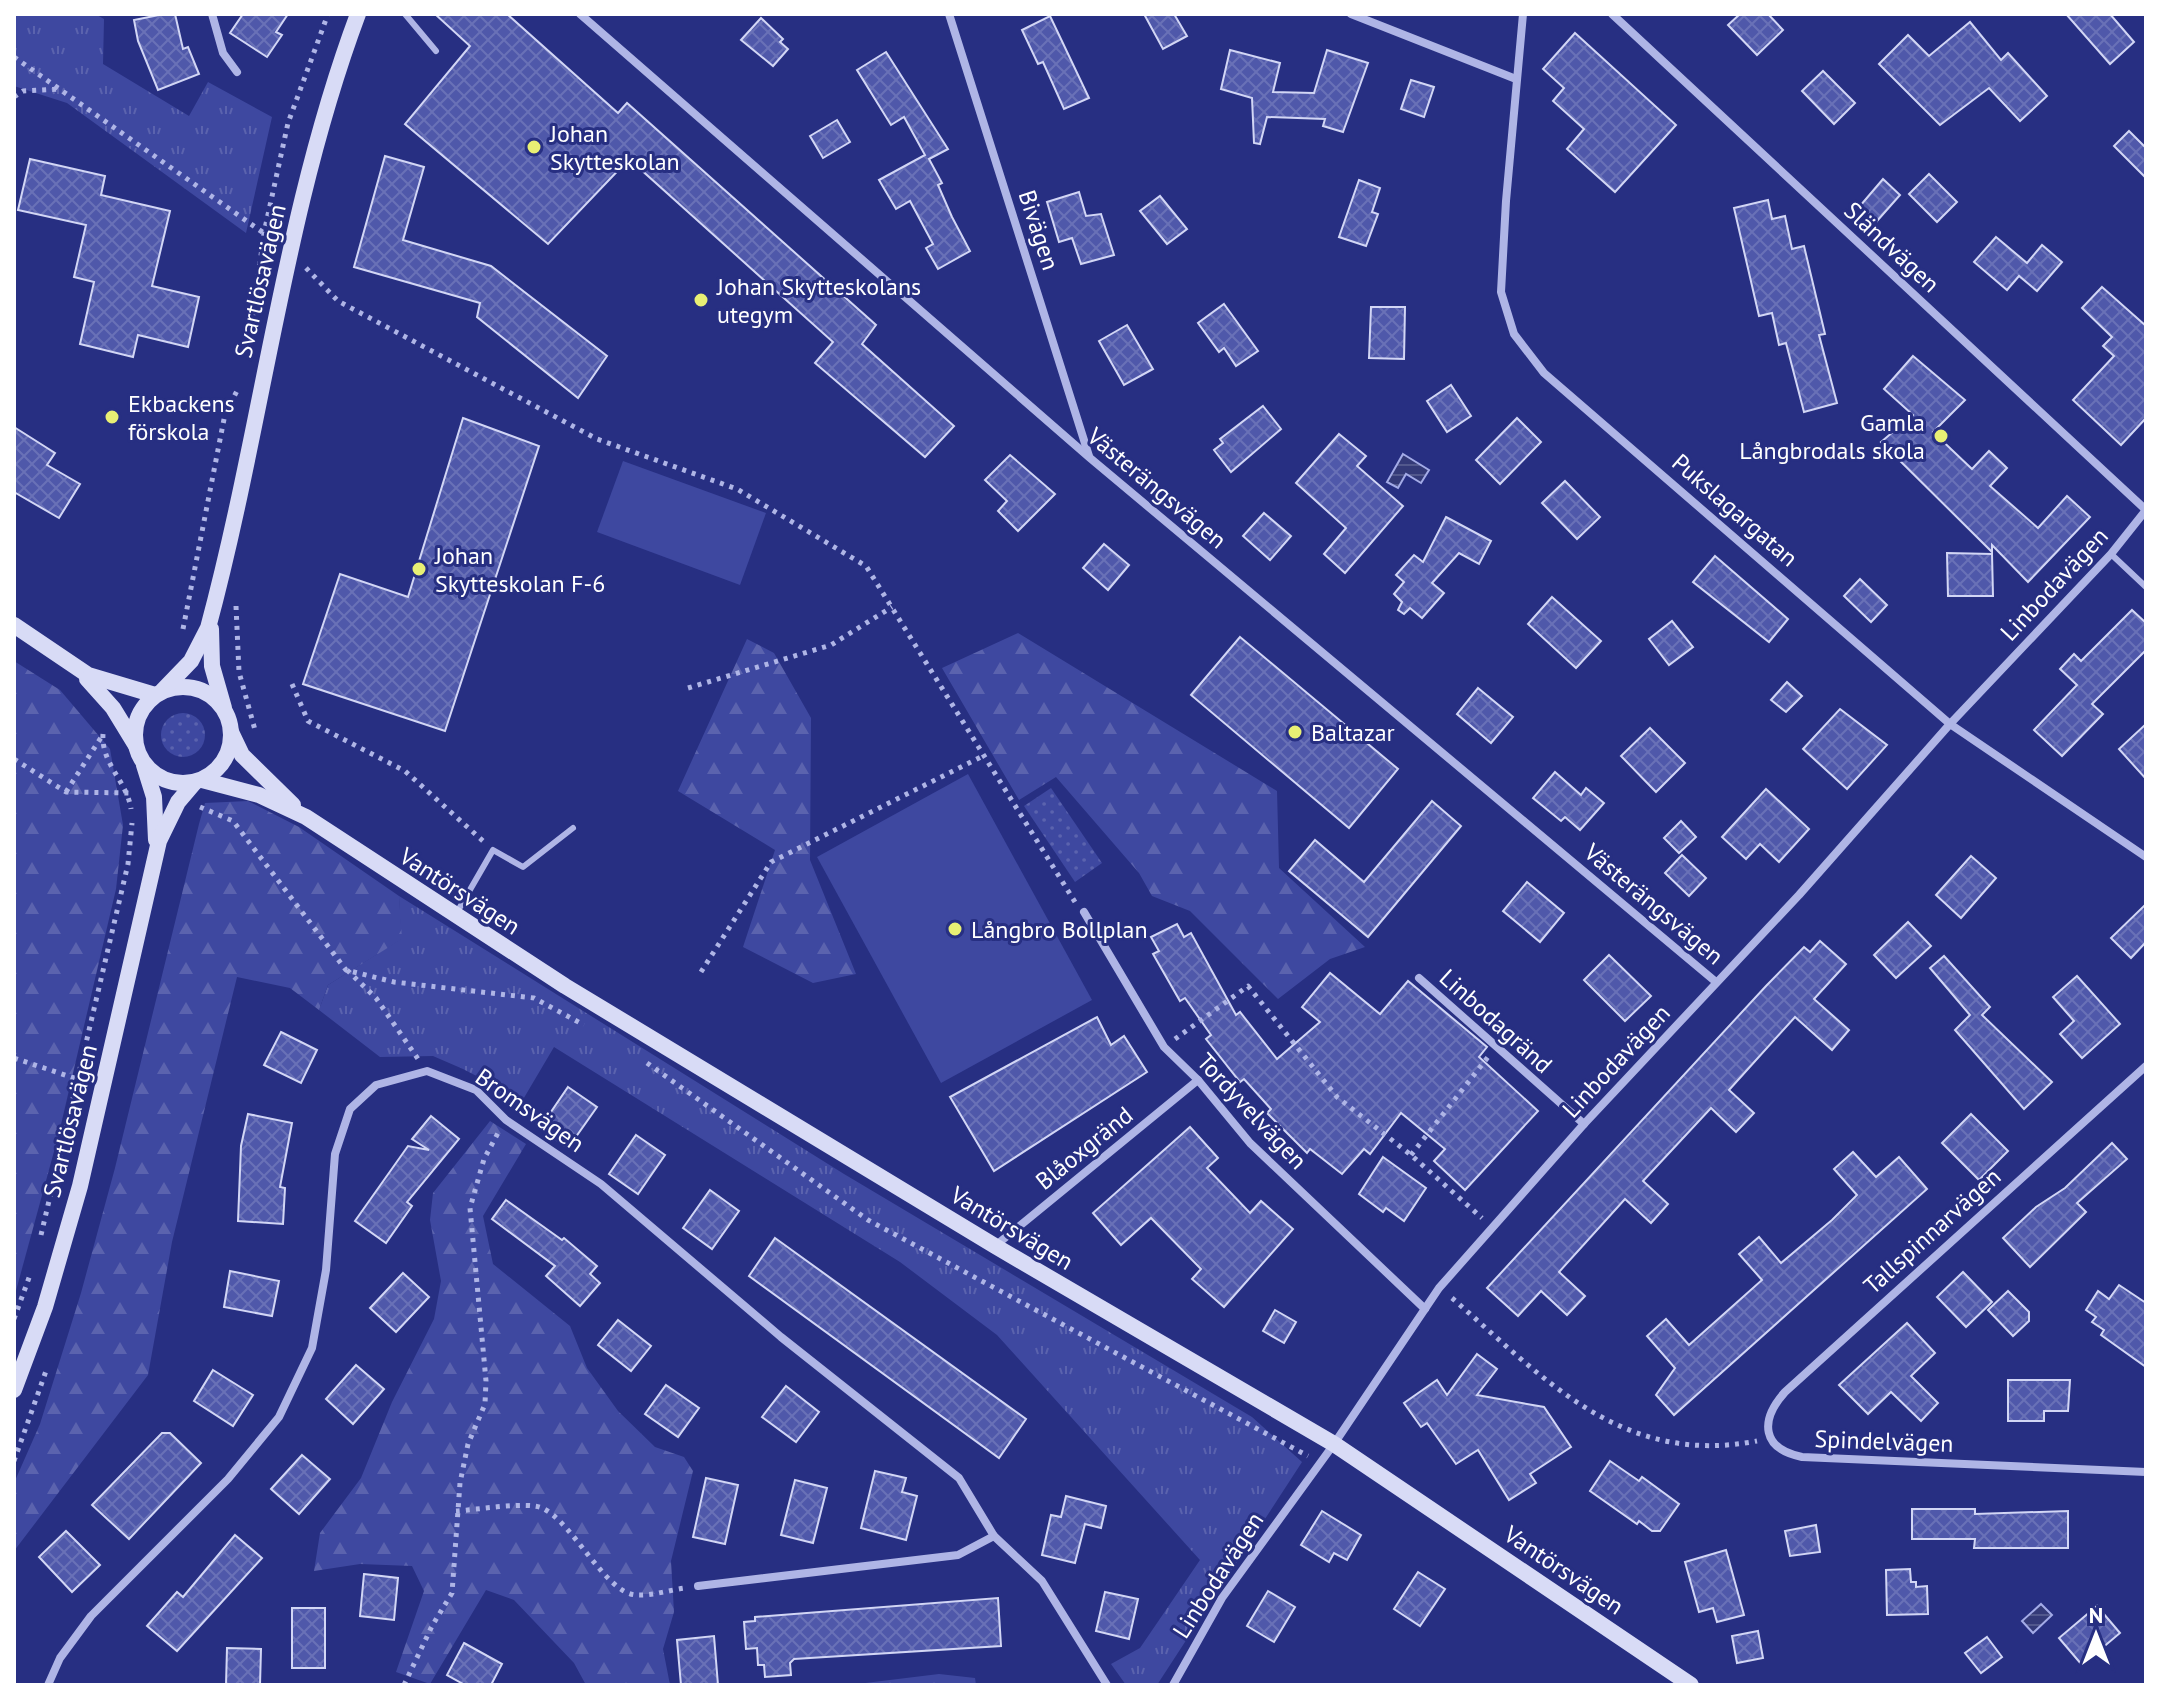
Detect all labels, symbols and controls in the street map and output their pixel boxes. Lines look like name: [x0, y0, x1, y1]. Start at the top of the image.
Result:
place label: Johan Skytteskolan: [549, 118, 680, 177]
marker: Johan Skytteskolan: [525, 138, 543, 156]
street label: Bivägen: [1012, 186, 1066, 274]
street label: Sländvägen: [1838, 195, 1946, 299]
street label: Svartlösavägen: [227, 201, 293, 361]
place label: Johan Skytteskolans utegym: [716, 271, 921, 330]
marker: Johan Skytteskolans utegym: [692, 291, 710, 309]
place label: Ekbackens förskola: [128, 388, 235, 447]
place label: Gamla Långbrodals skola: [1739, 407, 1925, 466]
marker: Ekbackens förskola: [103, 408, 121, 426]
street label: Västerängsvägen: [1080, 420, 1233, 555]
marker: Gamla Långbrodals skola: [1932, 427, 1950, 445]
street label: Pukslagargatan: [1666, 447, 1804, 573]
street label: Linbodavägen: [1993, 521, 2115, 647]
place label: Johan Skytteskolan F-6: [434, 540, 605, 599]
marker: Johan Skytteskolan F-6: [410, 560, 428, 578]
place label: Baltazar: [1311, 717, 1395, 748]
marker: Baltazar: [1286, 723, 1304, 741]
street label: Västerängsvägen: [1577, 836, 1730, 971]
street label: Vantörsvägen: [393, 840, 526, 942]
place label: Långbro Bollplan: [971, 914, 1148, 945]
marker: Långbro Bollplan: [946, 920, 964, 938]
street label: Linbodagränd: [1433, 962, 1559, 1080]
street label: Linbodavägen: [1555, 998, 1677, 1124]
street label: Svartlösavägen: [36, 1041, 104, 1201]
street label: Tordyvelvägen: [1190, 1046, 1314, 1176]
street label: Bromsvägen: [469, 1061, 591, 1159]
street label: Blåoxgränd: [1029, 1099, 1139, 1197]
street label: Tallspinnarvägen: [1857, 1161, 2007, 1301]
street label: Vantörsvägen: [944, 1179, 1079, 1277]
street label: Spindelvägen: [1814, 1423, 1954, 1459]
street label: Linbodavägen: [1166, 1506, 1270, 1644]
street label: Vantörsvägen: [1497, 1518, 1630, 1621]
north arrow: [2056, 1595, 2136, 1675]
text: N: [2089, 1601, 2103, 1629]

